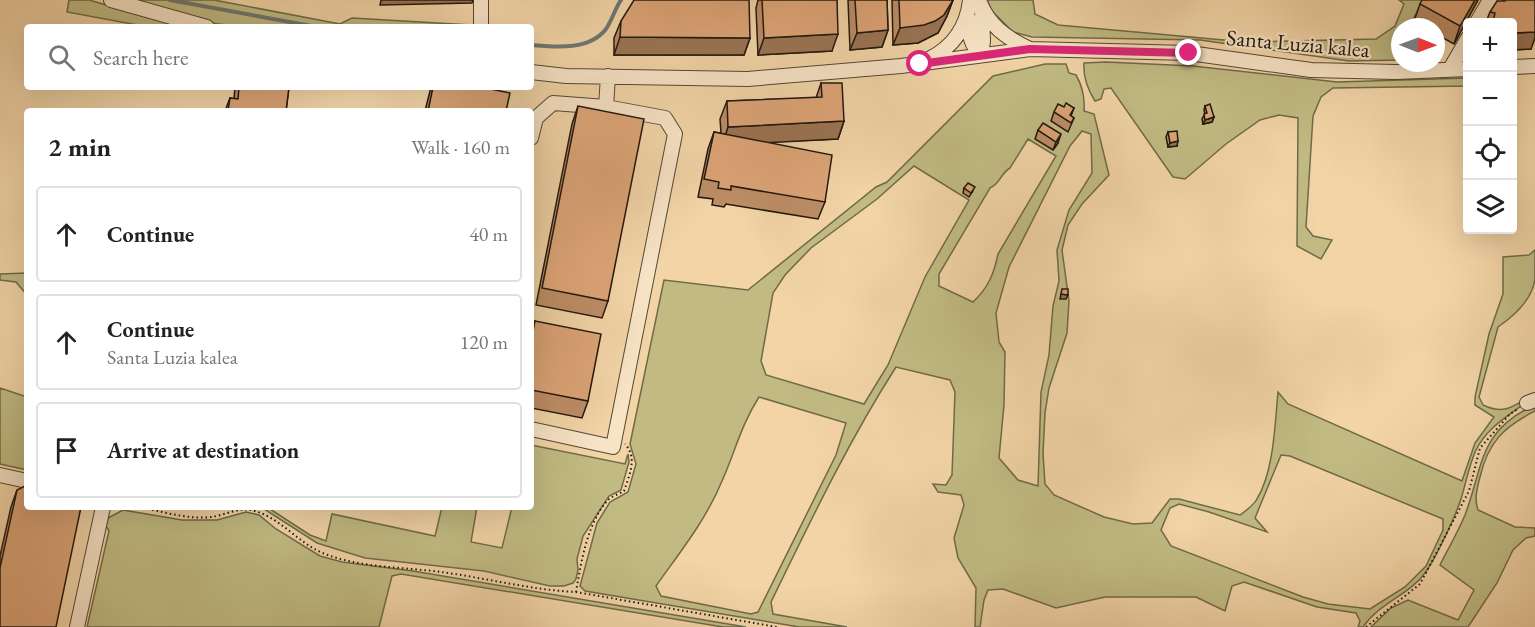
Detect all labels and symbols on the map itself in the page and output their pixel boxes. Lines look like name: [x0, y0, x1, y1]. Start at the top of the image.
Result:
north arrow: [1391, 18, 1445, 72]
street label: Santa Luzia kalea: [1225, 23, 1371, 64]
route end: [1175, 39, 1201, 65]
route start: [906, 50, 932, 76]

